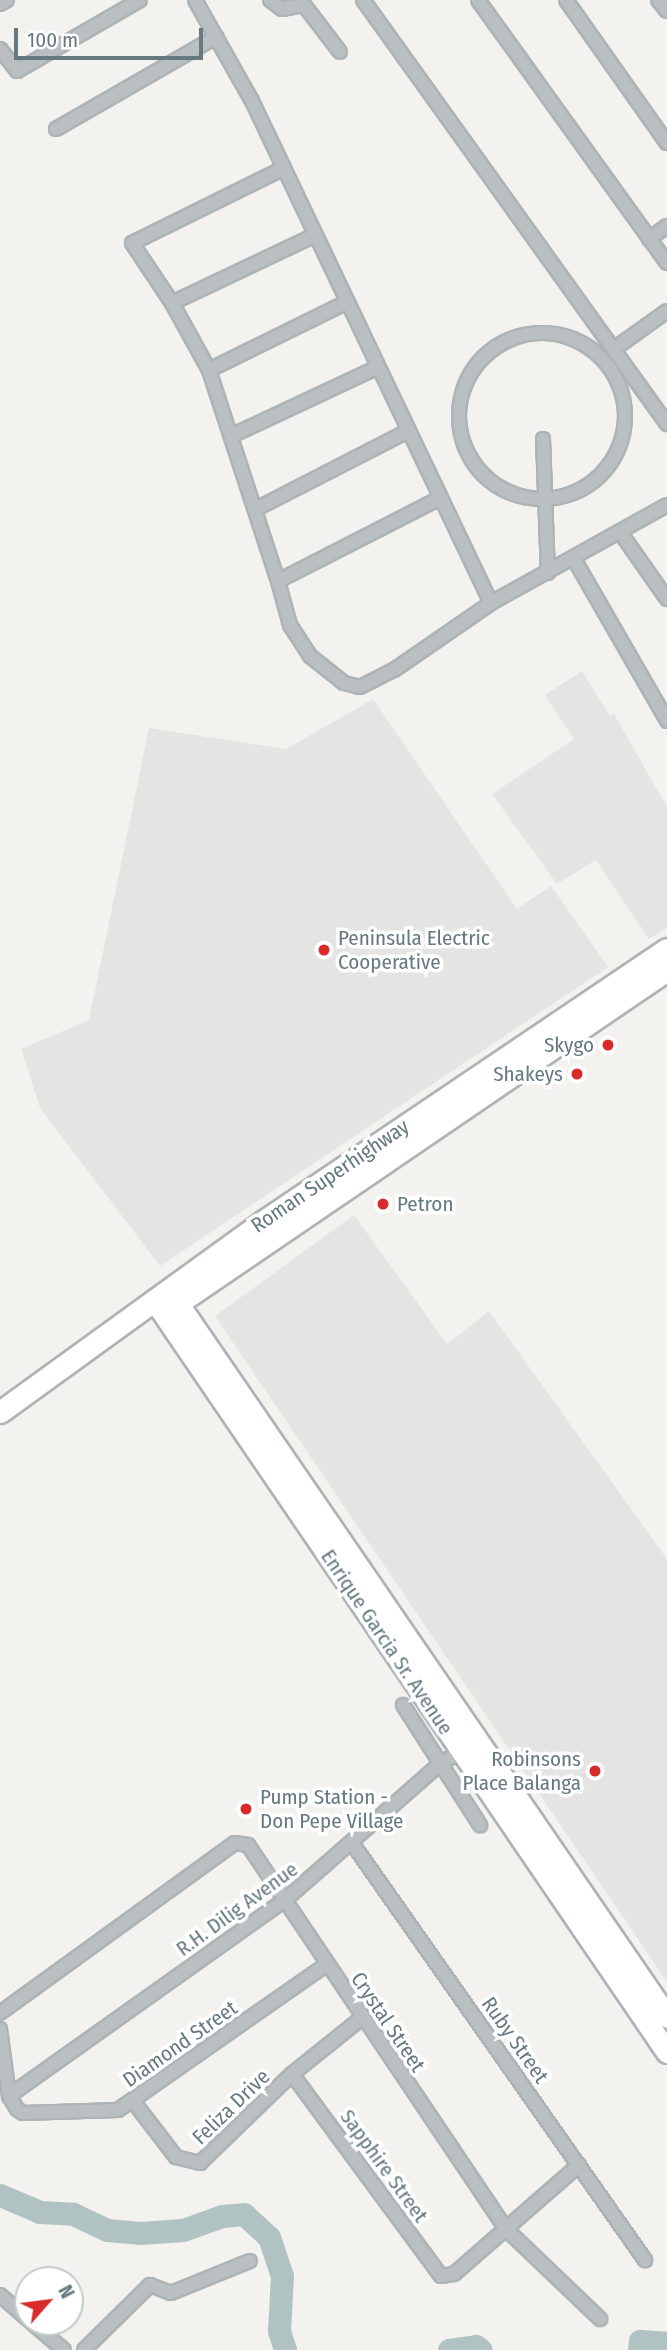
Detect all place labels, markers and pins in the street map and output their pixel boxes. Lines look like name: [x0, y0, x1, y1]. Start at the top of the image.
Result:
place label: Peninsula Electric Cooperative: [338, 925, 490, 975]
marker: Peninsula Electric Cooperative: [316, 942, 332, 958]
place label: Skygo: [544, 1032, 594, 1058]
marker: Skygo: [600, 1037, 616, 1053]
place label: Shakeys: [493, 1061, 563, 1087]
marker: Shakeys: [569, 1066, 585, 1082]
place label: Petron: [397, 1191, 453, 1217]
marker: Petron: [375, 1196, 391, 1212]
place label: Robinsons Place Balanga: [462, 1746, 581, 1796]
marker: Robinsons Place Balanga: [587, 1763, 603, 1779]
place label: Pump Station - Don Pepe Village: [260, 1784, 403, 1834]
marker: Pump Station - Don Pepe Village: [238, 1801, 254, 1817]

